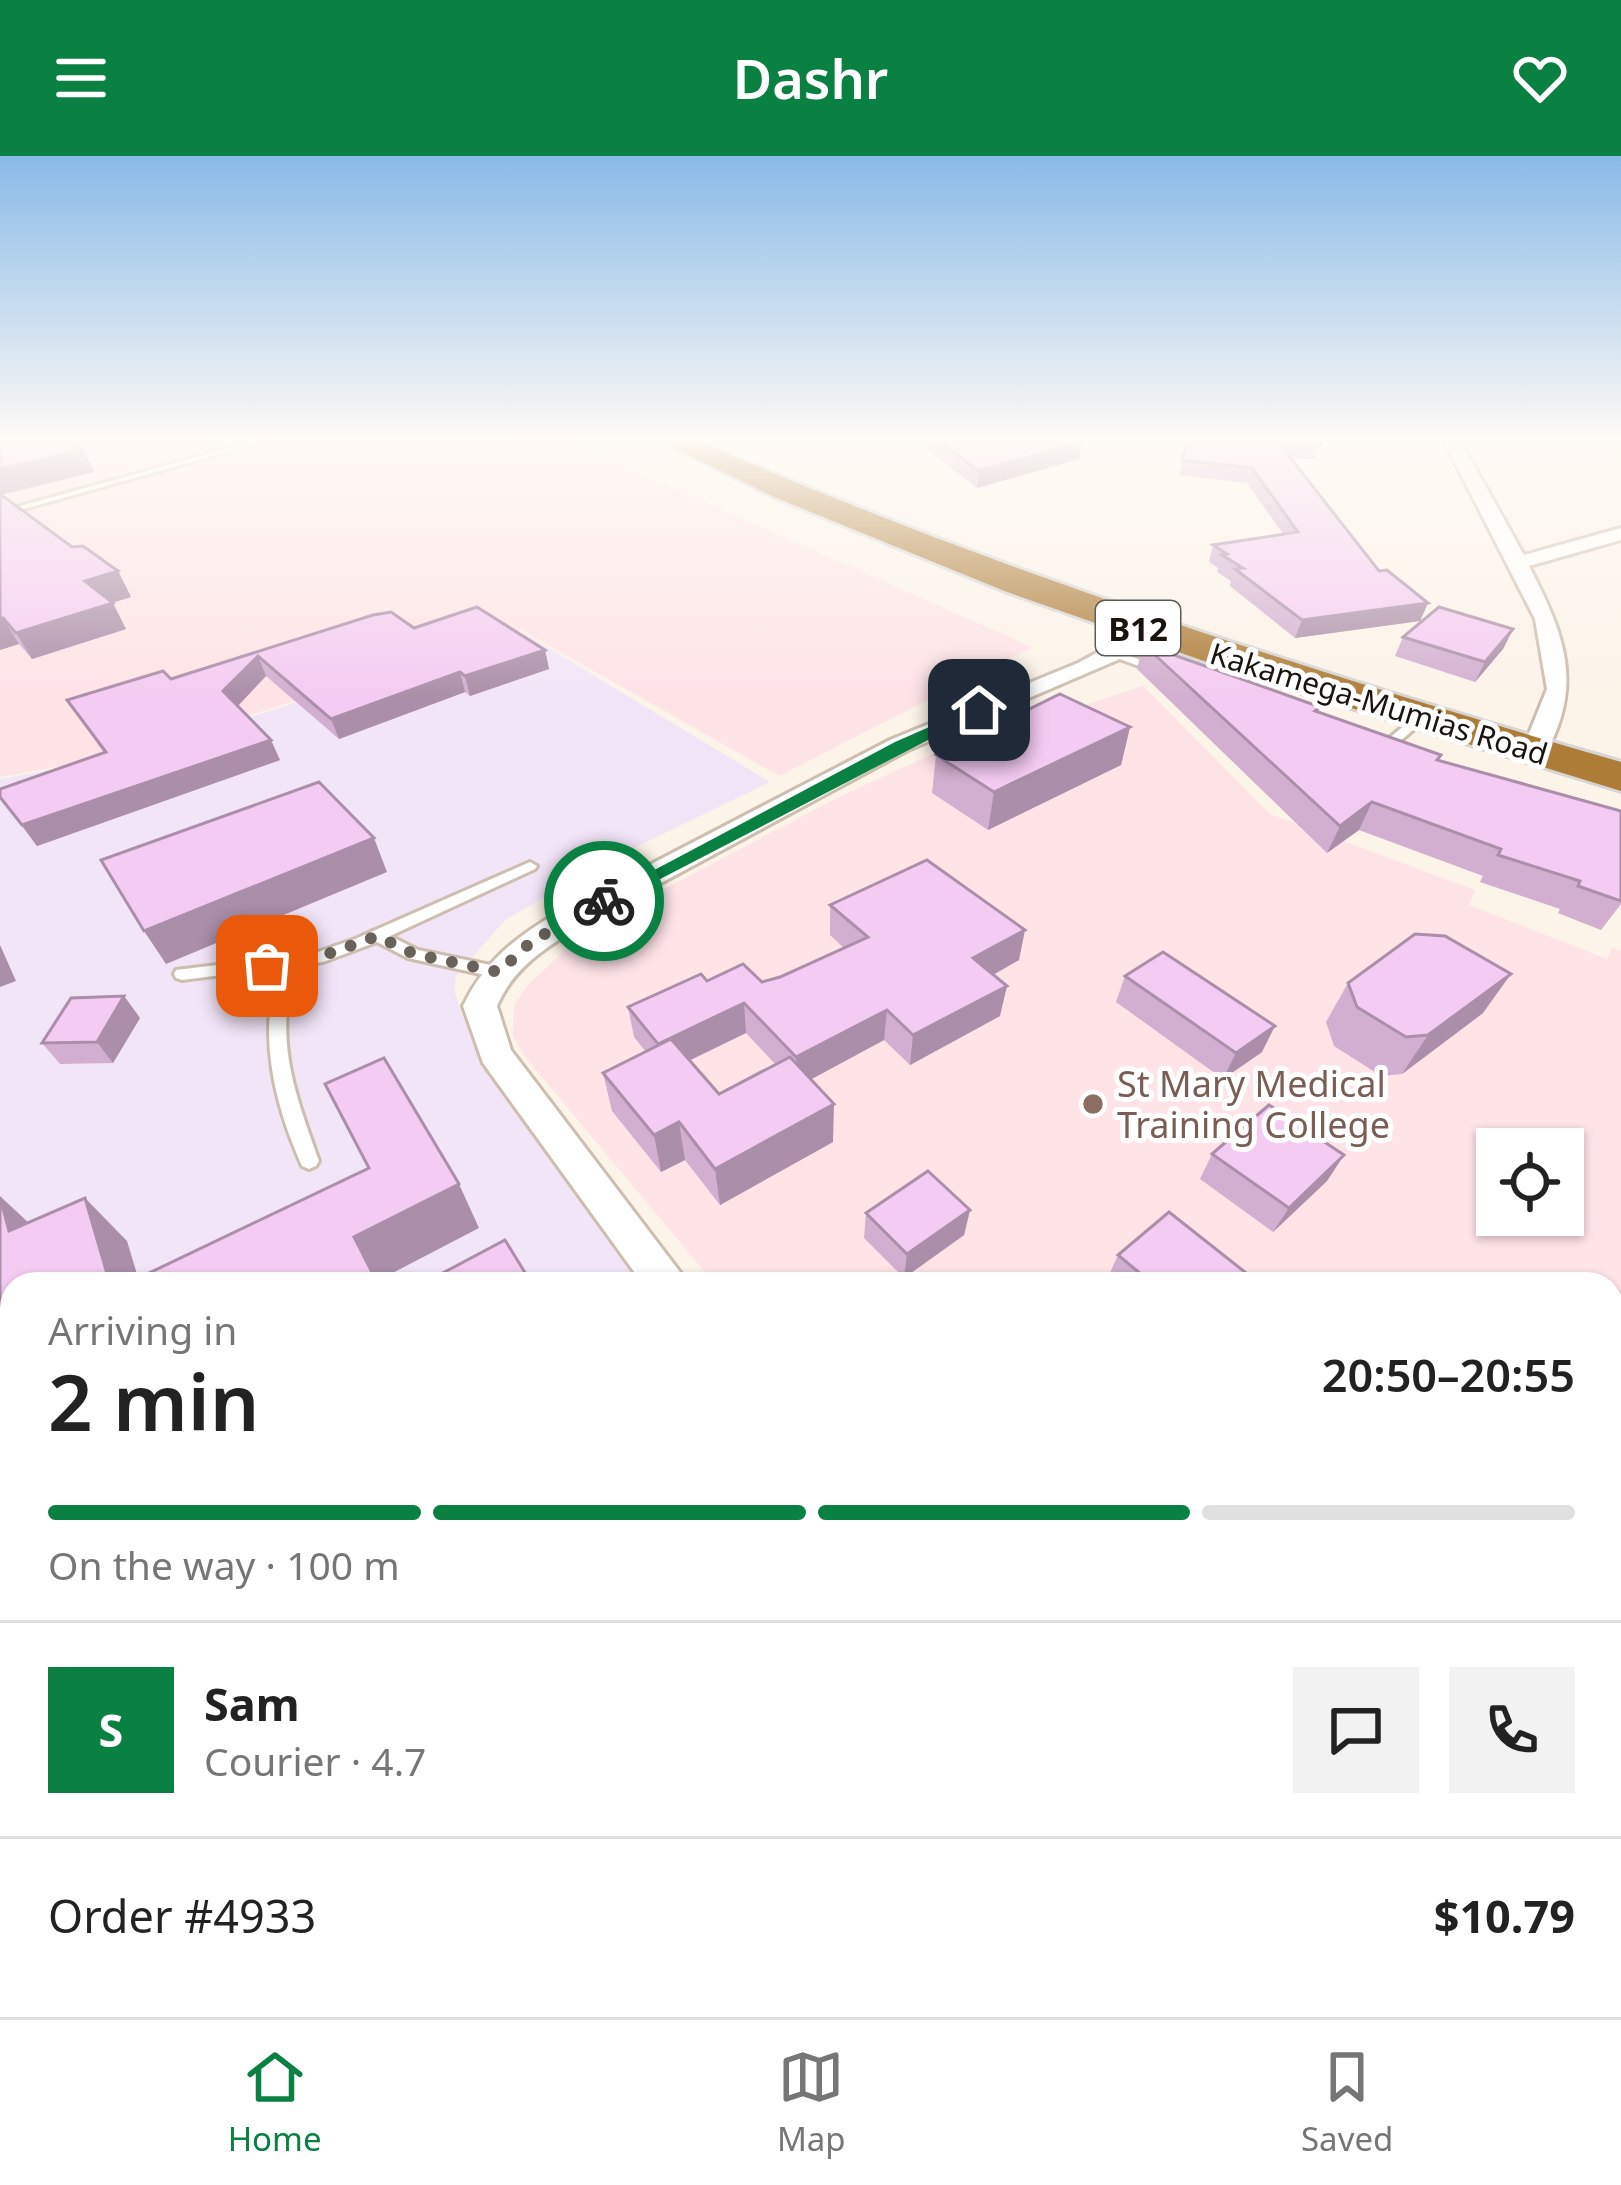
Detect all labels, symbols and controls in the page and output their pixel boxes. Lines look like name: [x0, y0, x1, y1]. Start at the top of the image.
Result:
text: Dashr: [733, 41, 888, 115]
icon: menu: [48, 45, 114, 111]
icon: heart: [1507, 45, 1573, 111]
road number: B12: [1096, 601, 1180, 655]
street label: Kakamega-Mumias Road: [1205, 632, 1553, 774]
pin: [928, 659, 1030, 761]
icon: home: [946, 677, 1012, 743]
courier: [544, 841, 664, 961]
icon: bike: [571, 868, 637, 934]
pin: [216, 915, 318, 1017]
icon: bag: [234, 933, 300, 999]
place label: St Mary Medical Training College: [1117, 1059, 1390, 1149]
marker: St Mary Medical Training College: [1080, 1091, 1106, 1117]
map controls: [1476, 1128, 1584, 1236]
button: locate: [1476, 1128, 1584, 1236]
text: Arriving in: [48, 1303, 237, 1356]
text: 20:50–20:55: [1322, 1344, 1575, 1405]
text: 2 min: [48, 1348, 260, 1454]
text: On the way · 100 m: [48, 1538, 400, 1591]
button: chat: [1293, 1667, 1419, 1793]
button: phone: [1449, 1667, 1575, 1793]
text: Sam: [204, 1673, 300, 1734]
text: S: [99, 1699, 123, 1760]
text: Courier · 4.7: [204, 1734, 426, 1787]
text: Order #4933: [48, 1885, 316, 1946]
text: $10.79: [1434, 1885, 1575, 1946]
tab: Home: [228, 2044, 322, 2161]
tab: Map: [777, 2044, 846, 2161]
tab: Saved: [1301, 2044, 1393, 2161]

